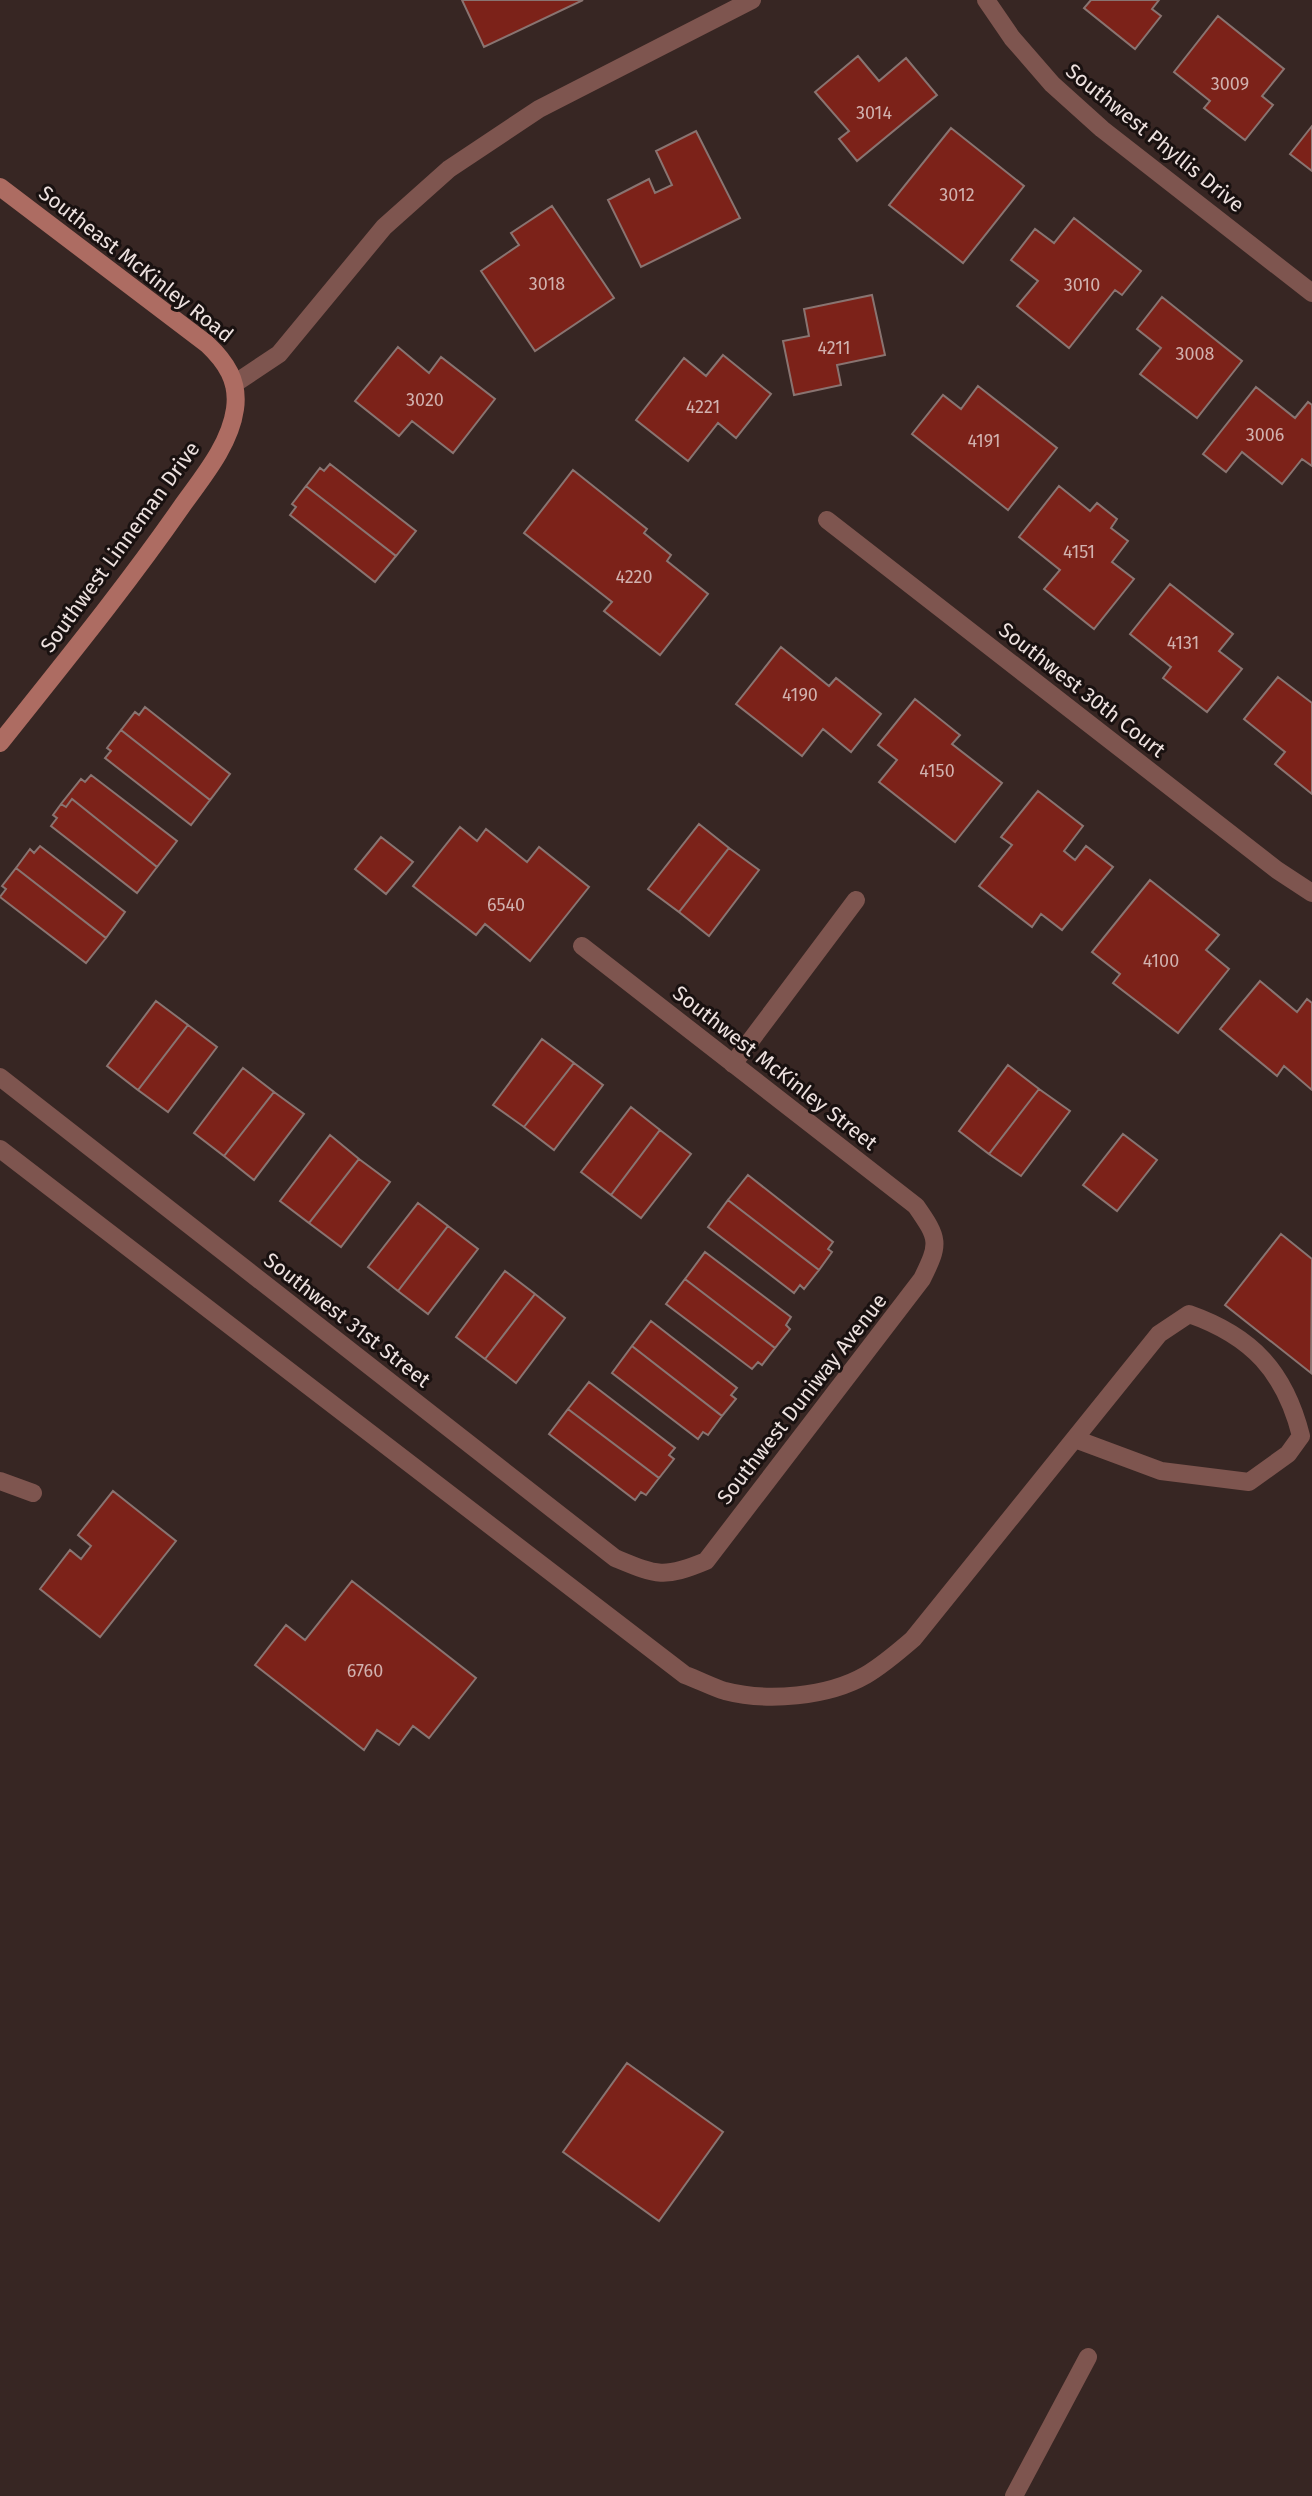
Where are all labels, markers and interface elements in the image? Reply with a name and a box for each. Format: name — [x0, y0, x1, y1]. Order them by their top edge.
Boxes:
street label: Southwest Phyllis Drive — [1060, 58, 1250, 218]
house number: 3009 — [1211, 73, 1249, 95]
house number: 3014 — [856, 102, 892, 124]
street label: Southeast McKinley Road — [33, 180, 239, 348]
house number: 3012 — [939, 184, 975, 206]
house number: 3018 — [529, 273, 565, 295]
house number: 3010 — [1064, 274, 1100, 296]
house number: 4211 — [817, 337, 851, 359]
house number: 3008 — [1176, 343, 1215, 365]
house number: 3020 — [406, 389, 444, 411]
house number: 4221 — [686, 396, 720, 418]
house number: 3006 — [1246, 424, 1284, 446]
house number: 4191 — [967, 430, 1001, 452]
street label: Southwest Linneman Drive — [35, 437, 205, 657]
house number: 4151 — [1063, 541, 1095, 563]
house number: 4220 — [615, 566, 653, 588]
street label: Southwest 30th Court — [993, 617, 1171, 763]
house number: 4131 — [1167, 632, 1199, 654]
house number: 4190 — [782, 684, 818, 706]
house number: 4150 — [919, 760, 955, 782]
house number: 6540 — [487, 894, 525, 916]
house number: 4100 — [1143, 950, 1179, 972]
street label: Southwest McKinley Street — [667, 980, 883, 1156]
street label: Southwest 31st Street — [259, 1247, 436, 1393]
street label: Southwest Duniway Avenue — [711, 1288, 893, 1510]
house number: 6760 — [347, 1660, 383, 1682]

